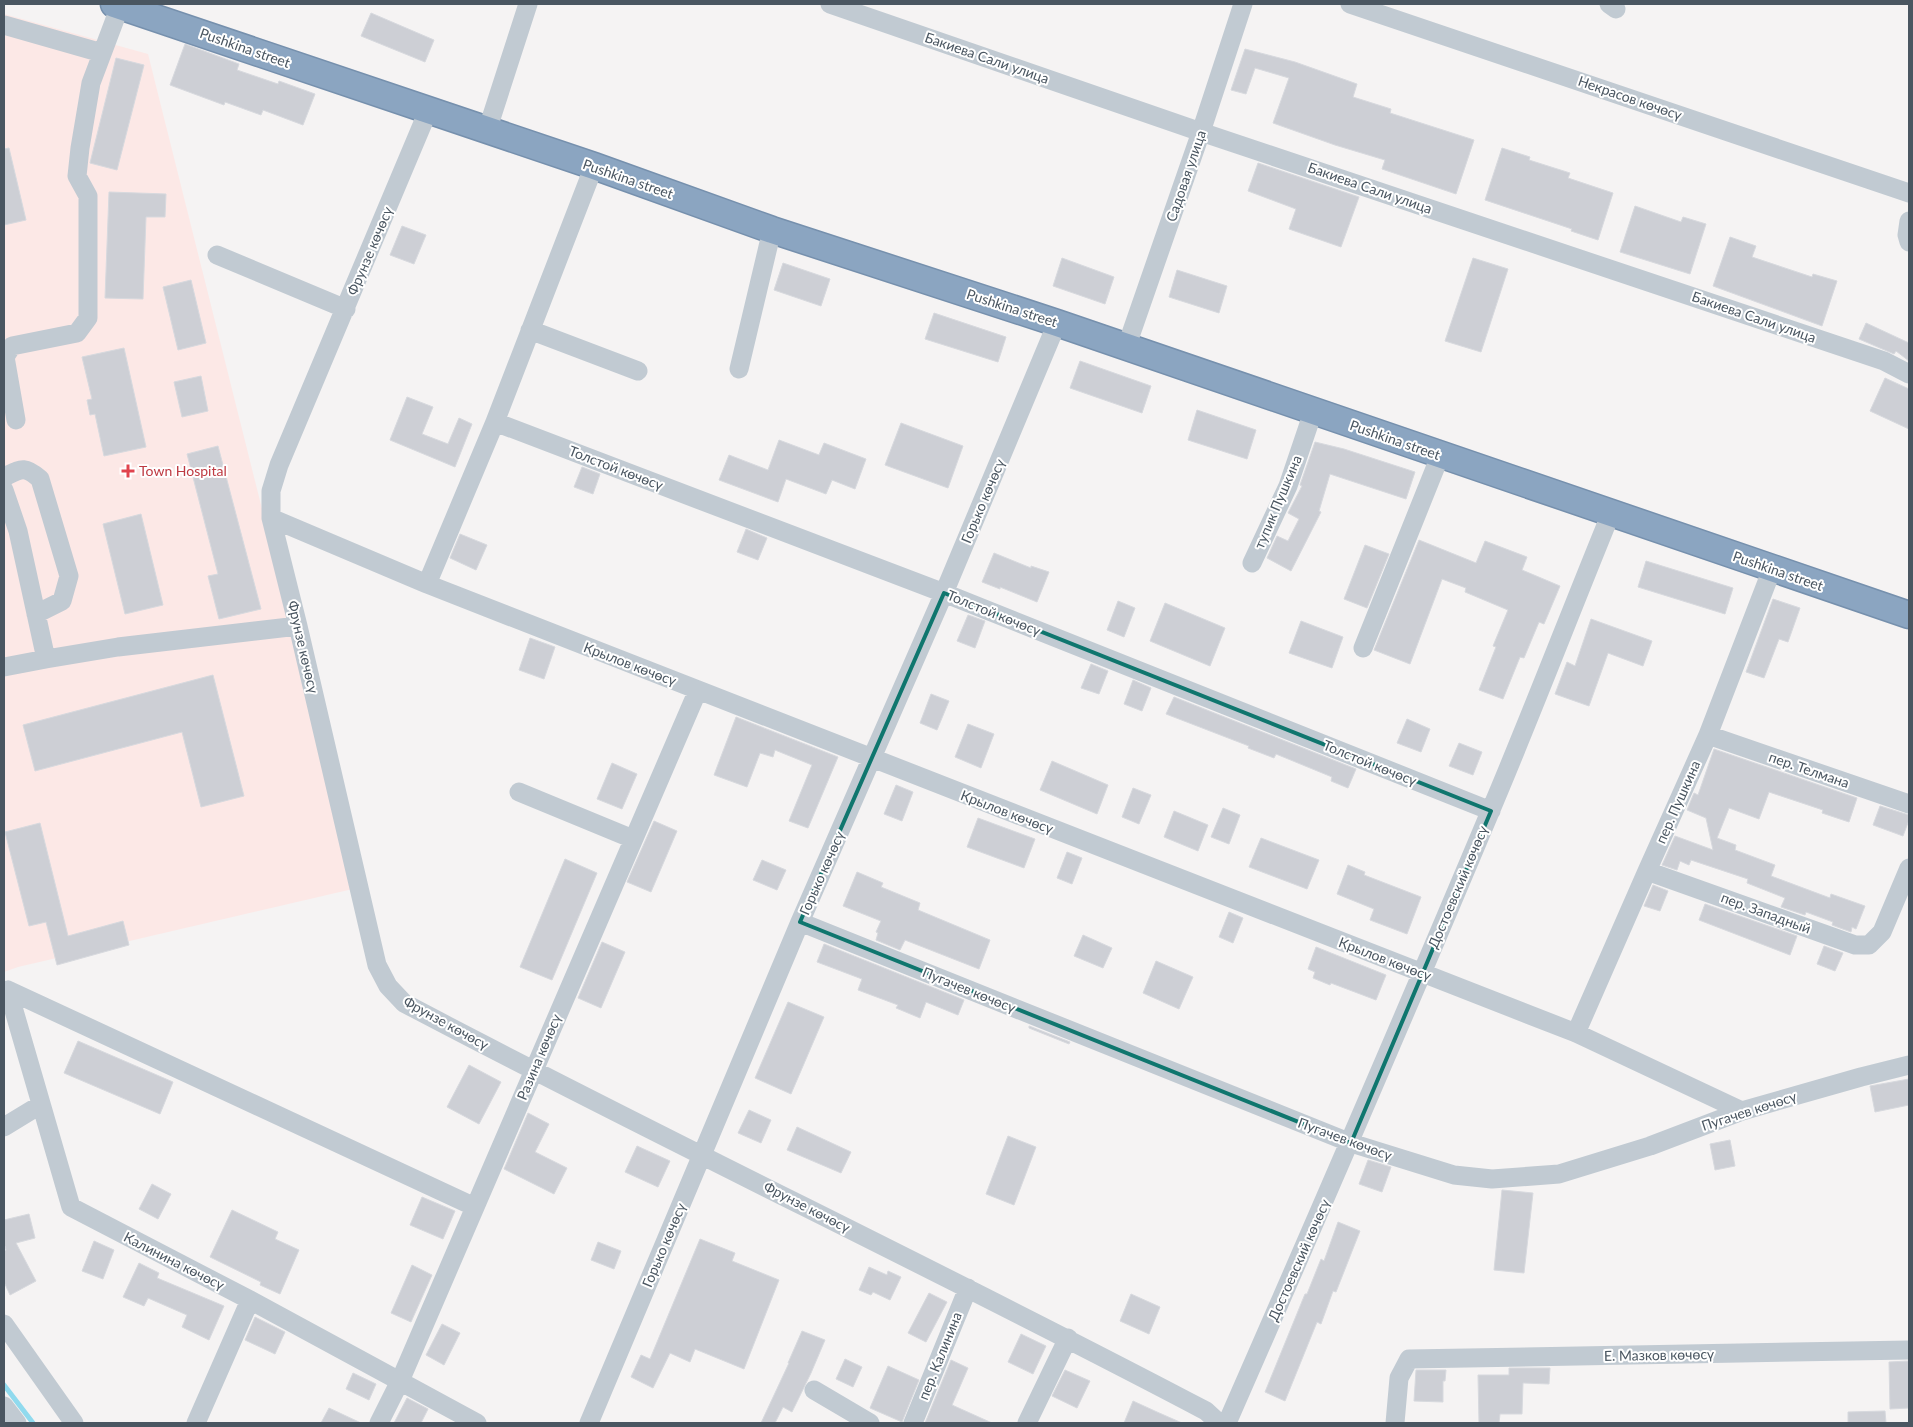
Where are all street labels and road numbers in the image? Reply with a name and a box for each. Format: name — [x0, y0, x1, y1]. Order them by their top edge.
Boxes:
street label: Pushkina street — [198, 24, 293, 71]
street label: Бакиева Сали улица — [923, 28, 1052, 87]
street label: Некрасов көчөсү — [1576, 72, 1685, 124]
street label: Садовая улица — [1162, 128, 1209, 224]
street label: Pushkina street — [581, 155, 676, 202]
street label: Бакиева Сали улица — [1306, 158, 1435, 217]
street label: Фрунзе көчөсү — [343, 203, 396, 298]
street label: Pushkina street — [965, 285, 1060, 330]
street label: Бакиева Сали улица — [1690, 287, 1819, 346]
street label: Pushkina street — [1348, 416, 1443, 463]
street label: Толстой көчөсү — [567, 442, 666, 494]
street label: тупик Пушкина — [1250, 452, 1305, 551]
street label: Горько көчөсү — [957, 455, 1008, 546]
street label: Pushkina street — [1731, 547, 1826, 594]
street label: Толстой көчөсү — [945, 586, 1044, 639]
street label: Фрунзе көчөсү — [285, 599, 323, 696]
street label: Крылов көчөсү — [581, 638, 680, 689]
street label: Толстой көчөсү — [1321, 736, 1420, 789]
street label: пер. Телмана — [1767, 748, 1852, 791]
street label: пер. Пушкина — [1652, 758, 1703, 846]
street label: Крылов көчөсү — [958, 786, 1057, 837]
street label: Достоевский көчөсү — [1424, 822, 1491, 951]
street label: Горько көчөсү — [795, 827, 848, 917]
street label: пер. Западный — [1719, 888, 1813, 937]
street label: Крылов көчөсү — [1336, 933, 1435, 984]
street label: Пугачев көчөсү — [920, 963, 1019, 1016]
street label: Фрунзе көчөсү — [401, 992, 493, 1053]
street label: Разина көчөсү — [513, 1010, 565, 1102]
street label: Пугачев көчөсү — [1699, 1087, 1799, 1134]
street label: Пугачев көчөсү — [1296, 1114, 1395, 1164]
street label: Фрунзе көчөсү — [761, 1177, 854, 1236]
street label: Достоевский көчөсү — [1264, 1195, 1333, 1323]
street label: Горько көчөсү — [638, 1199, 689, 1290]
street label: Калинина көчөсү — [121, 1228, 228, 1294]
street label: пер. Калинина — [914, 1309, 965, 1402]
street label: Е. Мазков көчөсү — [1604, 1345, 1715, 1364]

